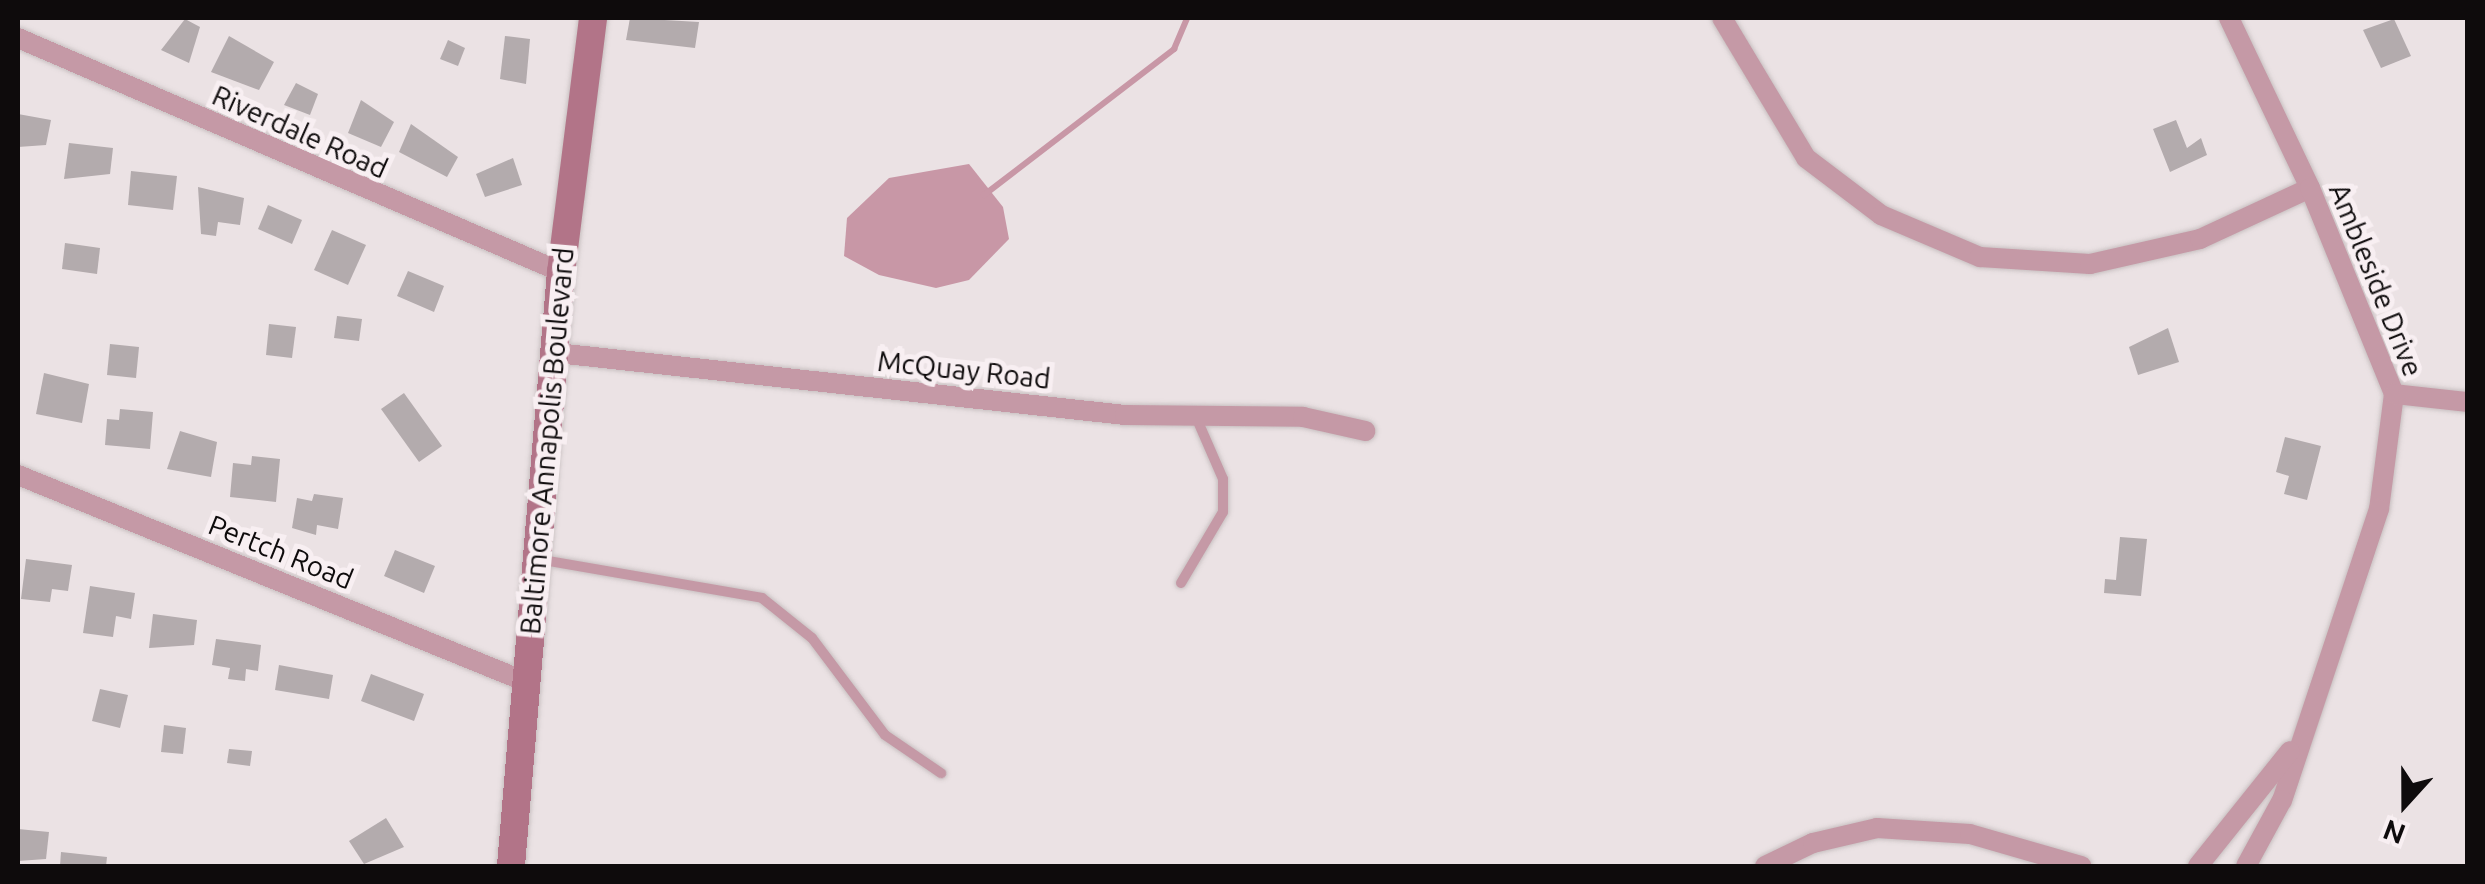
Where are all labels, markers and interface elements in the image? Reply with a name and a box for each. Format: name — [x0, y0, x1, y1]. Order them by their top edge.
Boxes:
street label: Riverdale Road — [207, 78, 393, 186]
street label: Ambleside Drive — [2322, 179, 2430, 381]
street label: Baltimore Annapolis Boulevard — [513, 246, 581, 636]
street label: McQuay Road — [876, 344, 1052, 396]
street label: Pertch Road — [204, 508, 358, 596]
north arrow — [2355, 754, 2455, 854]
text: N — [2379, 814, 2409, 851]

